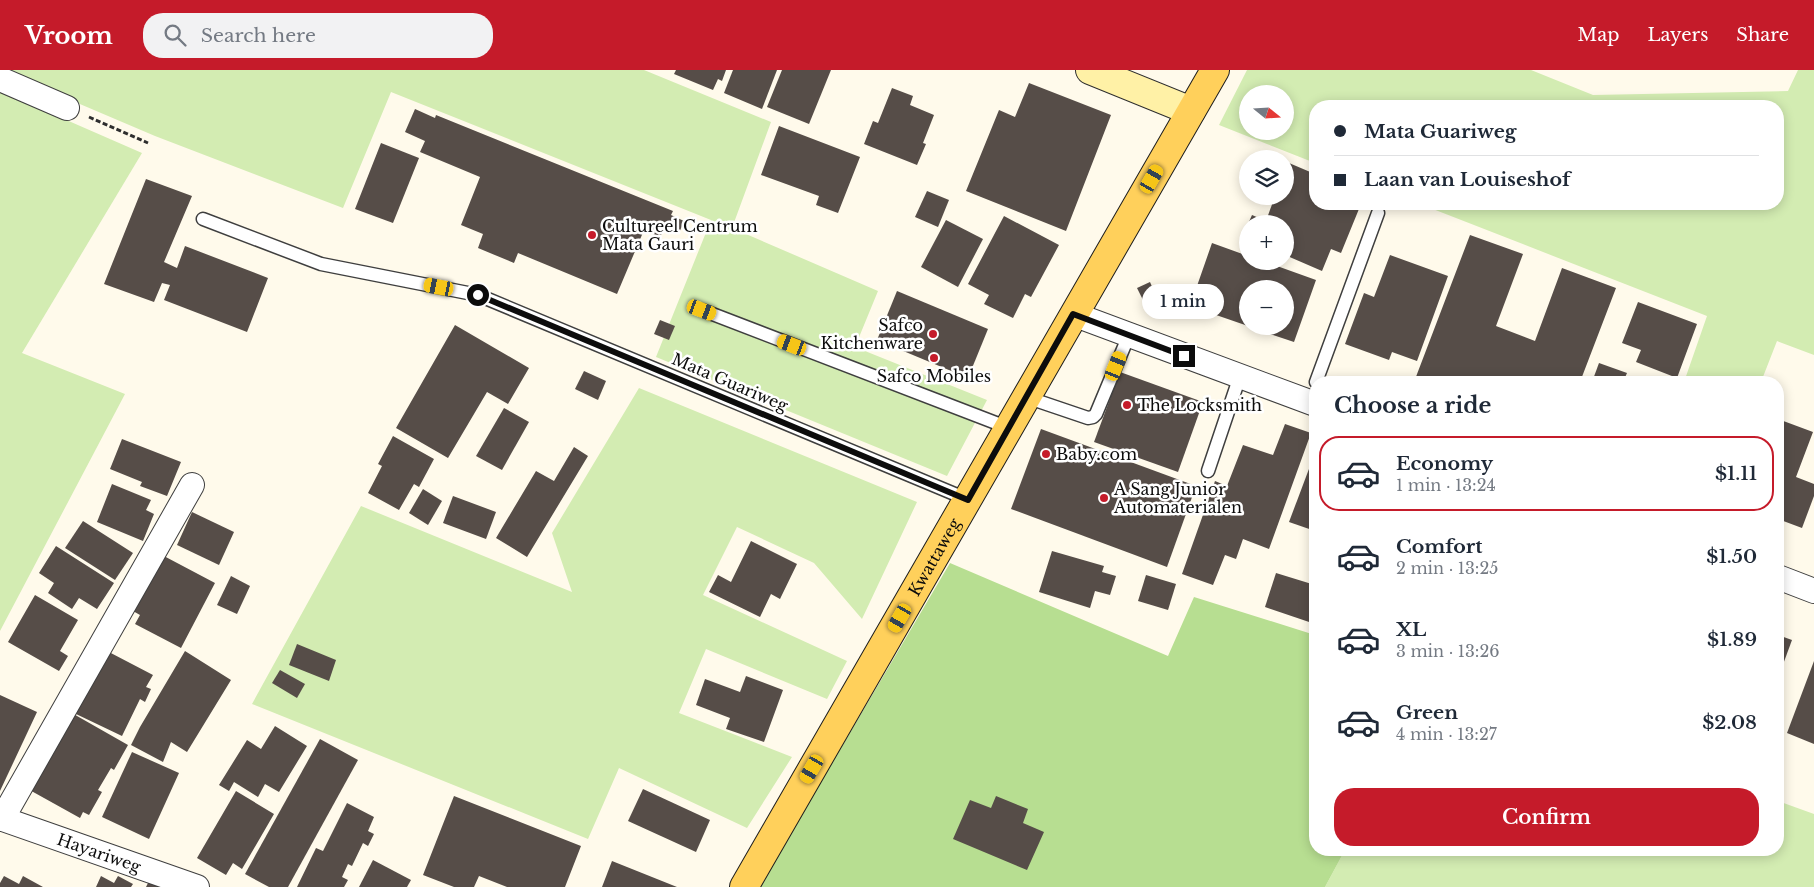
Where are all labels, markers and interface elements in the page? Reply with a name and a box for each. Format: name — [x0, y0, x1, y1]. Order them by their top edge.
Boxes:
search box — [143, 13, 493, 58]
text: Vroom — [25, 21, 113, 50]
icon: search — [161, 21, 189, 49]
text: Search here — [201, 24, 316, 47]
text: Map — [1578, 24, 1619, 46]
text: Layers — [1647, 24, 1708, 46]
text: Share — [1736, 24, 1789, 46]
north arrow — [1239, 85, 1294, 140]
map controls — [1239, 85, 1294, 335]
text: Mata Guariweg — [1364, 120, 1516, 143]
button: layers — [1239, 150, 1294, 205]
car — [1138, 162, 1165, 196]
text: Laan van Louiseshof — [1364, 168, 1570, 191]
button: + — [1239, 215, 1294, 270]
place label: Cultureel Centrum Mata Gauri — [602, 216, 758, 254]
marker: Cultureel Centrum Mata Gauri — [586, 229, 598, 241]
car — [422, 277, 455, 297]
button: − — [1239, 280, 1294, 335]
route start — [467, 284, 489, 306]
callout: 1 min — [1143, 284, 1225, 318]
text: 1 min — [1160, 291, 1206, 311]
car — [685, 298, 718, 322]
place label: Safco Kitchenware — [821, 315, 923, 353]
marker: Safco Kitchenware — [927, 328, 939, 340]
car — [775, 333, 808, 357]
route end — [1173, 345, 1195, 367]
street label: Mata Guariweg — [669, 349, 791, 416]
car — [1103, 349, 1128, 383]
marker: Safco Mobiles — [928, 352, 940, 364]
place label: Safco Mobiles — [877, 366, 991, 386]
text: Choose a ride — [1334, 392, 1491, 419]
place label: The Locksmith — [1137, 395, 1262, 415]
marker: The Locksmith — [1121, 399, 1133, 411]
place label: Baby.com — [1056, 444, 1137, 464]
marker: Baby.com — [1040, 448, 1052, 460]
icon: car — [1336, 451, 1381, 496]
text: Economy — [1396, 452, 1493, 475]
text: $1.11 — [1715, 462, 1757, 485]
text: 1 min · 13:24 — [1396, 475, 1496, 495]
place label: A Sang Junior Automaterialen — [1113, 479, 1242, 517]
marker: A Sang Junior Automaterialen — [1098, 492, 1110, 504]
street label: Kwattaweg — [904, 514, 965, 599]
icon: car — [1336, 534, 1381, 579]
text: Comfort — [1396, 535, 1483, 558]
text: $1.50 — [1706, 545, 1757, 568]
text: 2 min · 13:25 — [1396, 558, 1498, 578]
car — [886, 601, 913, 635]
icon: car — [1336, 617, 1381, 662]
text: XL — [1396, 618, 1426, 641]
text: $1.89 — [1707, 628, 1757, 651]
text: 3 min · 13:26 — [1396, 641, 1500, 661]
icon: car — [1336, 700, 1381, 745]
text: Green — [1396, 701, 1458, 724]
text: $2.08 — [1702, 711, 1757, 734]
text: 4 min · 13:27 — [1396, 724, 1497, 744]
car — [798, 752, 825, 786]
button: Confirm — [1334, 788, 1759, 846]
street label: Hayariweg — [55, 829, 144, 877]

